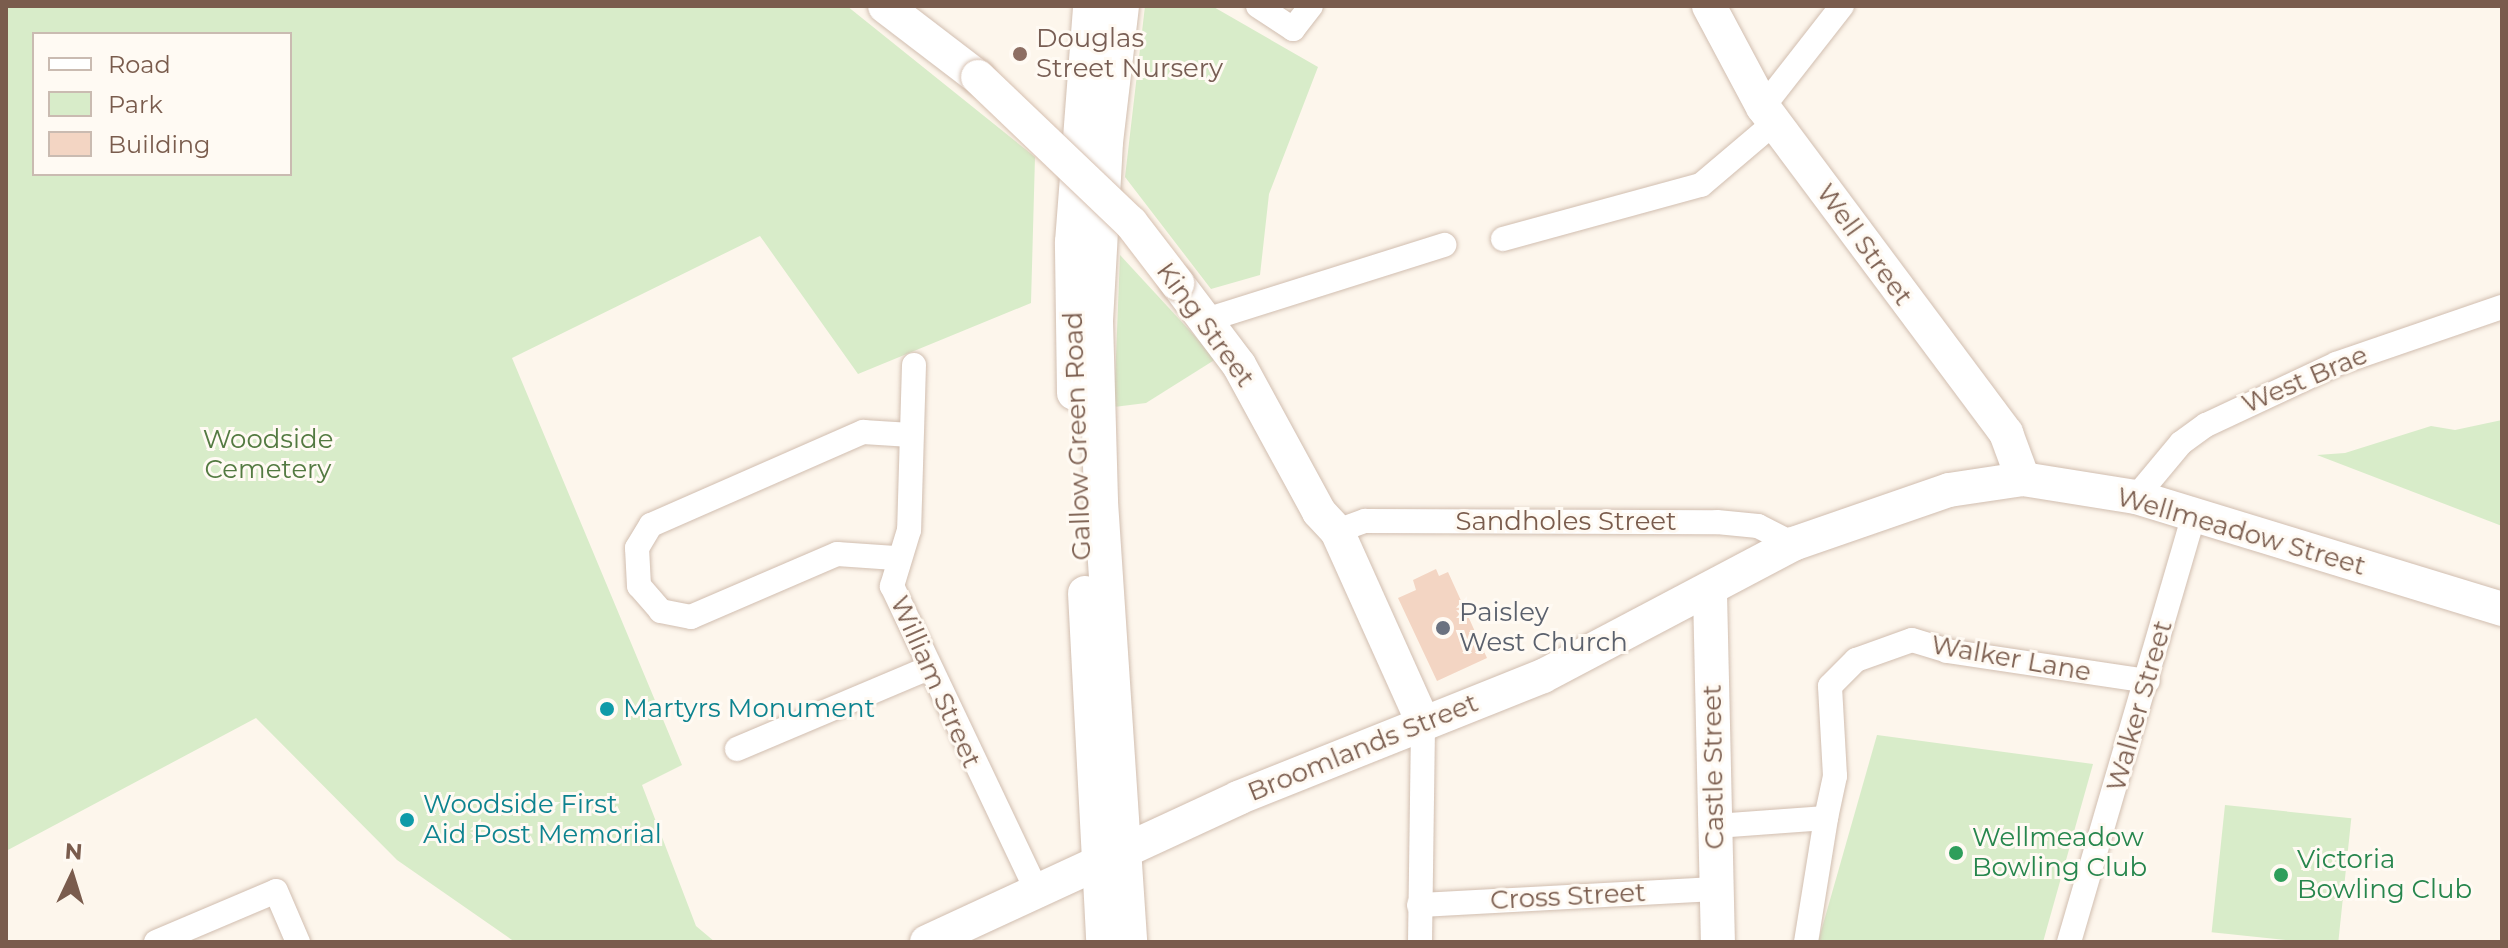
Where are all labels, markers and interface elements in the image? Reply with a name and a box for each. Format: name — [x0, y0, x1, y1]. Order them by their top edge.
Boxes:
place label: Douglas Street Nursery — [1036, 23, 1223, 84]
legend — [32, 32, 292, 176]
marker: Douglas Street Nursery — [1011, 45, 1029, 63]
text: Road — [108, 50, 171, 79]
text: Park — [108, 90, 163, 119]
text: Building — [108, 130, 211, 159]
street label: Well Street — [1809, 178, 1919, 312]
street label: King Street — [1149, 257, 1261, 393]
street label: Gallow Green Road — [1058, 311, 1098, 561]
street label: West Brae — [2238, 340, 2372, 420]
park label: Woodside Cemetery — [203, 424, 333, 486]
street label: Wellmeadow Street — [2113, 482, 2369, 582]
street label: Sandholes Street — [1455, 506, 1677, 538]
street label: William Street — [883, 591, 987, 773]
place label: Paisley West Church — [1459, 597, 1628, 658]
street label: Walker Street — [2101, 617, 2179, 795]
marker: Paisley West Church — [1434, 619, 1452, 637]
street label: Walker Lane — [1929, 630, 2093, 688]
street label: Castle Street — [1697, 684, 1731, 850]
street label: Broomlands Street — [1243, 688, 1483, 808]
place label: Martyrs Monument — [623, 693, 875, 725]
marker: Martyrs Monument — [598, 700, 616, 718]
place label: Woodside First Aid Post Memorial — [423, 789, 662, 850]
marker: Woodside First Aid Post Memorial — [398, 811, 416, 829]
place label: Wellmeadow Bowling Club — [1972, 822, 2147, 884]
north arrow — [32, 836, 112, 916]
text: N — [64, 837, 84, 866]
marker: Wellmeadow Bowling Club — [1947, 844, 1965, 862]
place label: Victoria Bowling Club — [2297, 844, 2472, 906]
marker: Victoria Bowling Club — [2272, 866, 2290, 884]
street label: Cross Street — [1489, 877, 1647, 917]

